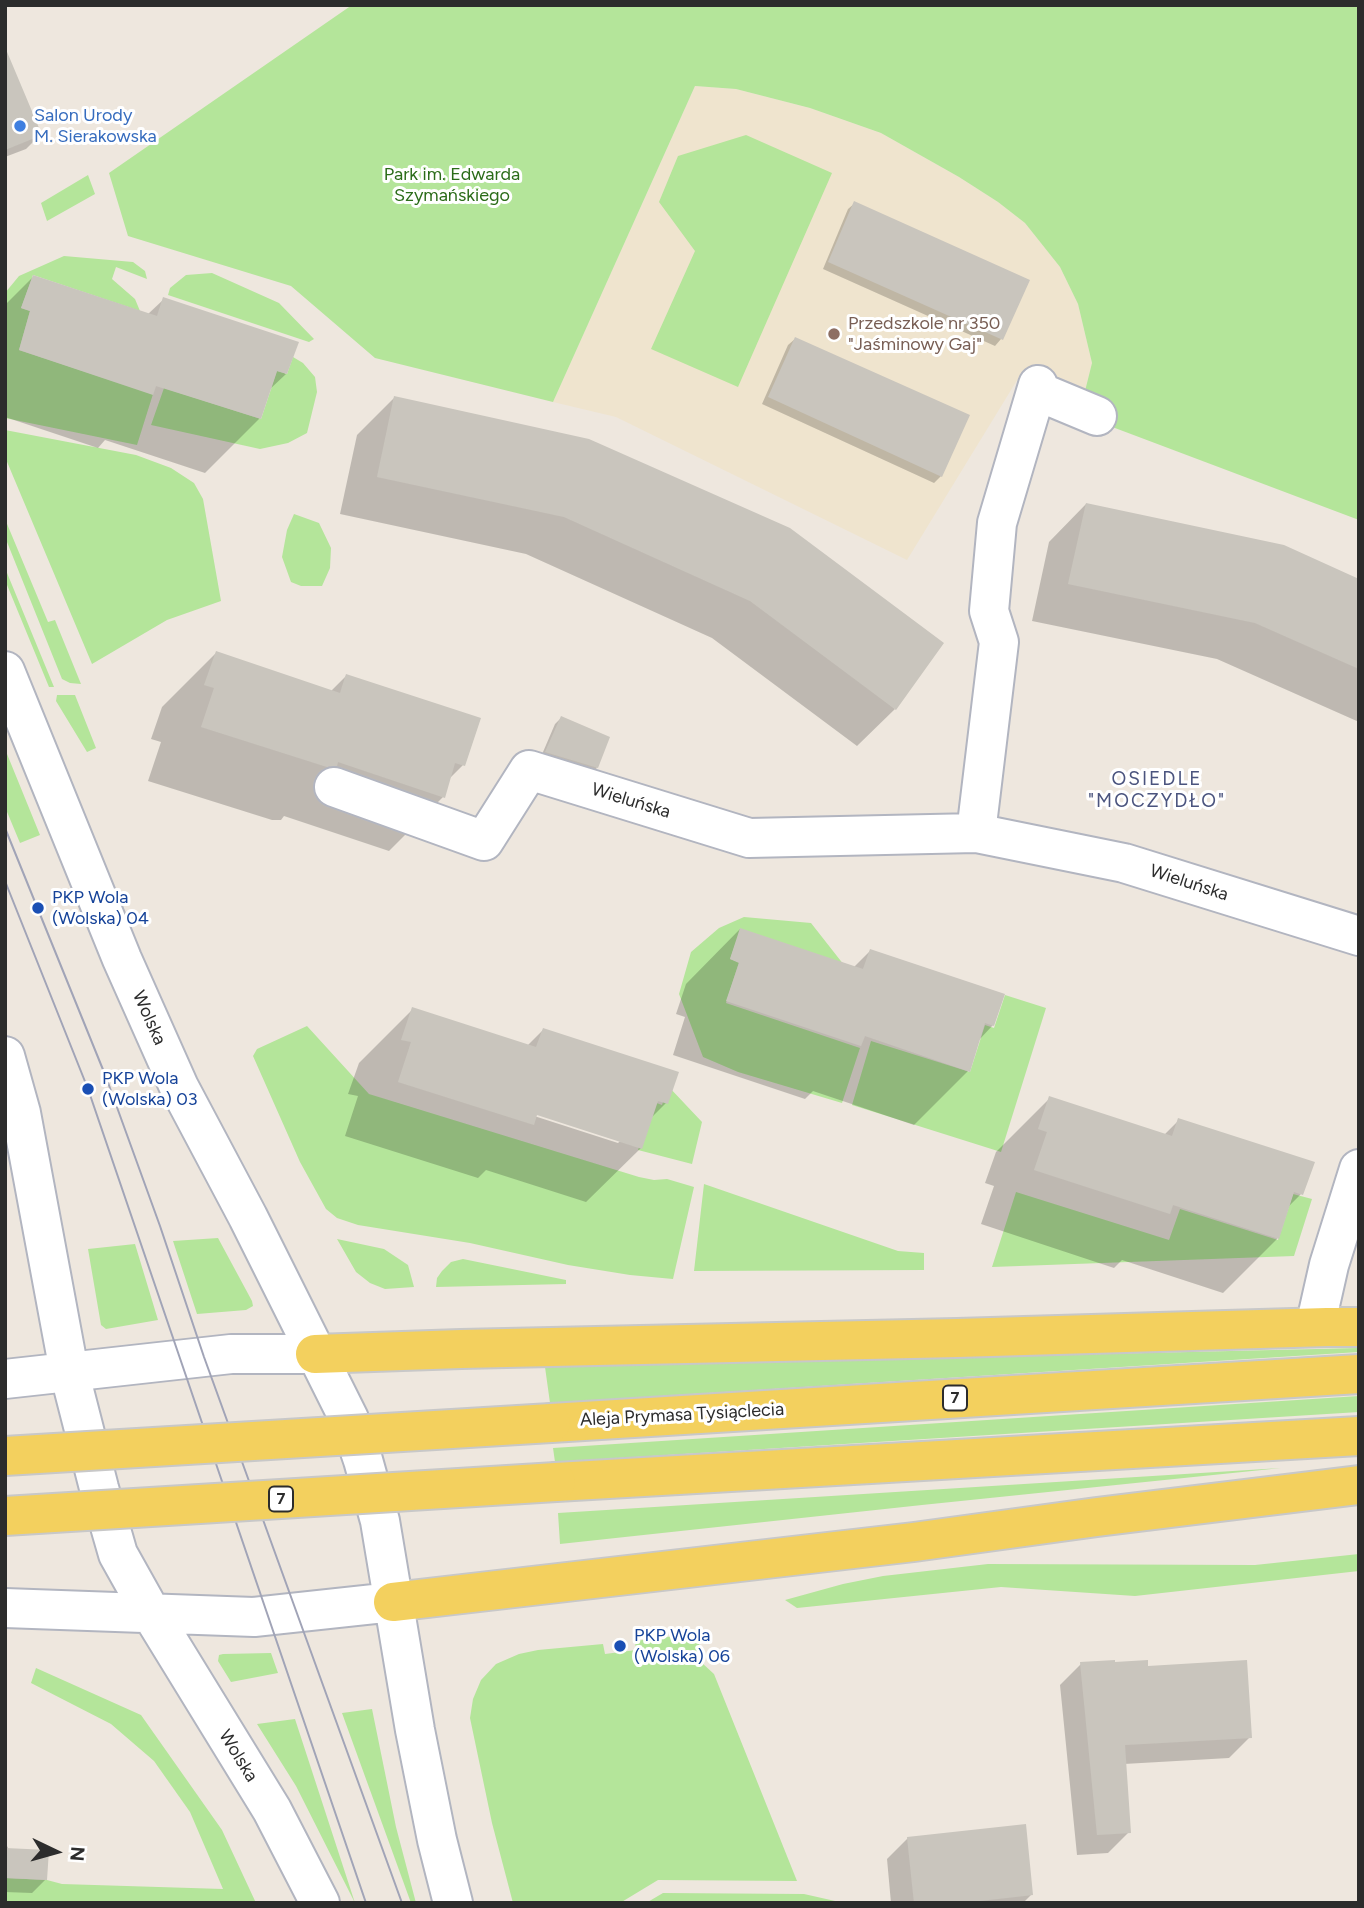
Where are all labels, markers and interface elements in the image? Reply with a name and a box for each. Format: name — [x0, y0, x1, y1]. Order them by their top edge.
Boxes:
place label: Salon Urody M. Sierakowska — [34, 105, 157, 148]
marker: Salon Urody M. Sierakowska — [12, 118, 28, 134]
park label: Park im. Edwarda Szymańskiego — [384, 164, 520, 206]
place label: Przedszkole nr 350 "Jaśminowy Gaj" — [848, 313, 1000, 356]
marker: Przedszkole nr 350 "Jaśminowy Gaj" — [826, 326, 842, 342]
district label: OSIEDLE "MOCZYDŁO" — [1089, 768, 1225, 812]
street label: Wieluńska — [589, 779, 673, 823]
street label: Wieluńska — [1147, 860, 1231, 906]
place label: PKP Wola (Wolska) 04 — [52, 887, 149, 930]
marker: PKP Wola (Wolska) 04 — [30, 900, 46, 916]
street label: Wolska — [128, 988, 170, 1048]
place label: PKP Wola (Wolska) 03 — [102, 1068, 197, 1110]
marker: PKP Wola (Wolska) 03 — [80, 1081, 96, 1097]
road number: 7 — [943, 1386, 967, 1410]
street label: Aleja Prymasa Tysiąclecia — [579, 1399, 785, 1431]
road number: 7 — [269, 1486, 293, 1512]
place label: PKP Wola (Wolska) 06 — [634, 1625, 730, 1668]
marker: PKP Wola (Wolska) 06 — [612, 1638, 628, 1654]
street label: Wolska — [214, 1726, 262, 1786]
north arrow — [21, 1817, 91, 1887]
text: N — [65, 1846, 90, 1862]

